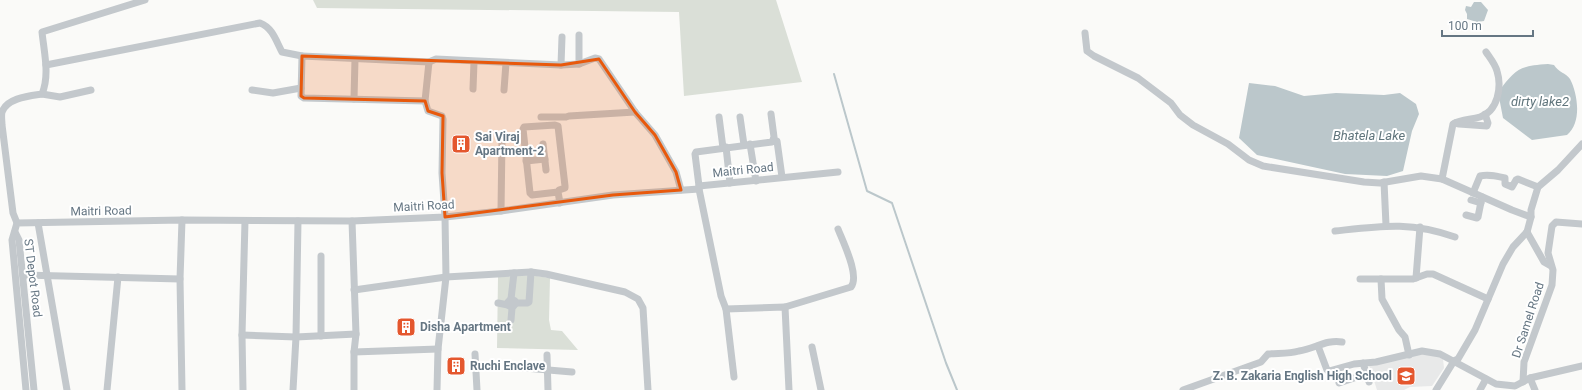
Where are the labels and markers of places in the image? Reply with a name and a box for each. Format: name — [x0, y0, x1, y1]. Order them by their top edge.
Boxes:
place label: Sai Viraj Apartment-2 — [475, 130, 544, 158]
building icon: Sai Viraj Apartment-2 — [450, 133, 472, 155]
building icon: Disha Apartment — [395, 316, 417, 338]
place label: Disha Apartment — [420, 320, 511, 334]
building icon: Ruchi Enclave — [445, 355, 467, 377]
place label: Ruchi Enclave — [470, 359, 546, 373]
school or university icon: Z. B. Zakaria English High School — [1395, 365, 1417, 387]
place label: Z. B. Zakaria English High School — [1213, 369, 1392, 383]

